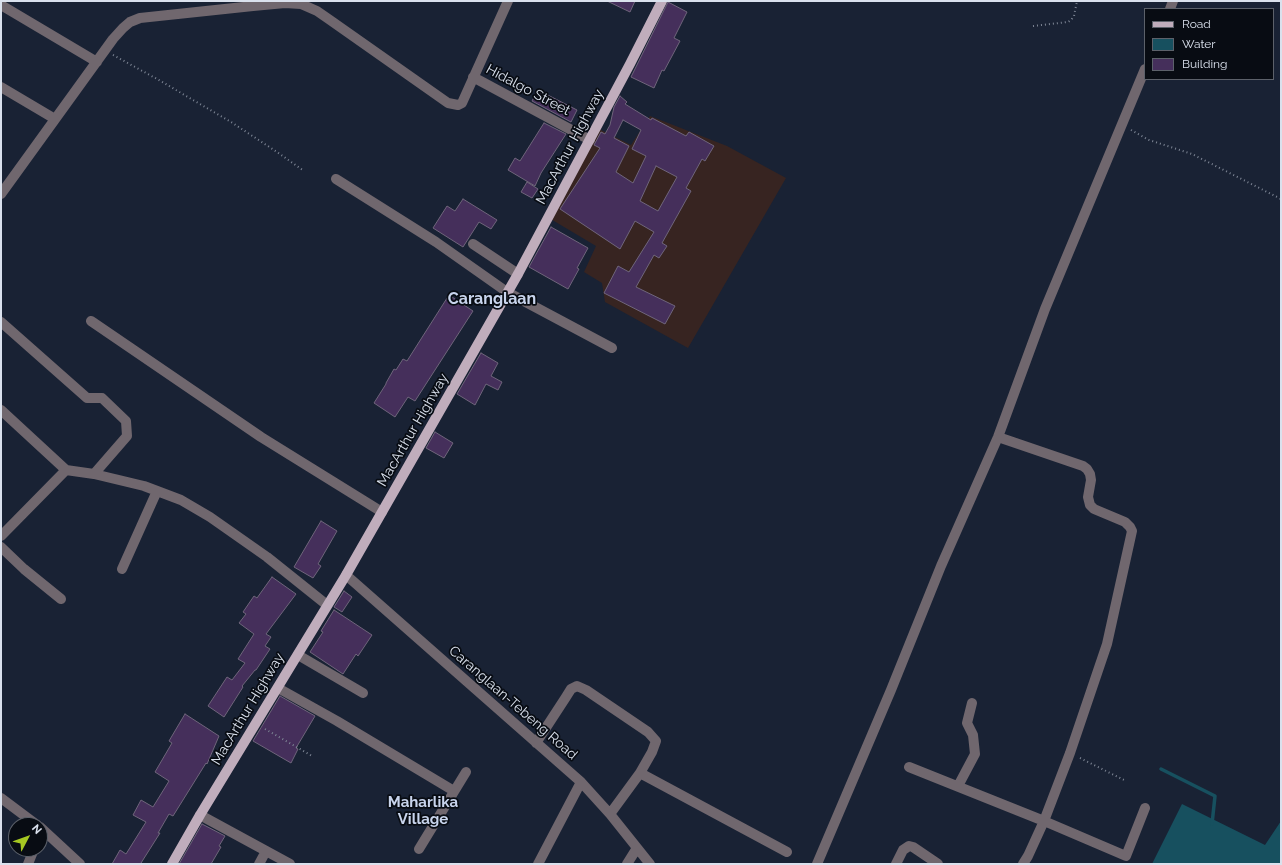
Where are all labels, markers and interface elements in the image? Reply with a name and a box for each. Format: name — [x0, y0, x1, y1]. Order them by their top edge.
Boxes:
legend — [1144, 8, 1274, 80]
text: Road — [1182, 17, 1211, 31]
text: Water — [1182, 37, 1216, 51]
text: Building — [1182, 57, 1228, 71]
street label: Hidalgo Street — [483, 61, 573, 119]
street label: MacArthur Highway — [533, 87, 607, 207]
district label: Caranglaan — [448, 289, 536, 309]
street label: MacArthur Highway — [374, 371, 452, 489]
street label: Caranglaan-Tebeng Road — [445, 643, 581, 763]
street label: MacArthur Highway — [208, 650, 288, 768]
district label: Maharlika Village — [388, 793, 458, 828]
north arrow — [8, 817, 48, 857]
text: N — [29, 822, 44, 837]

